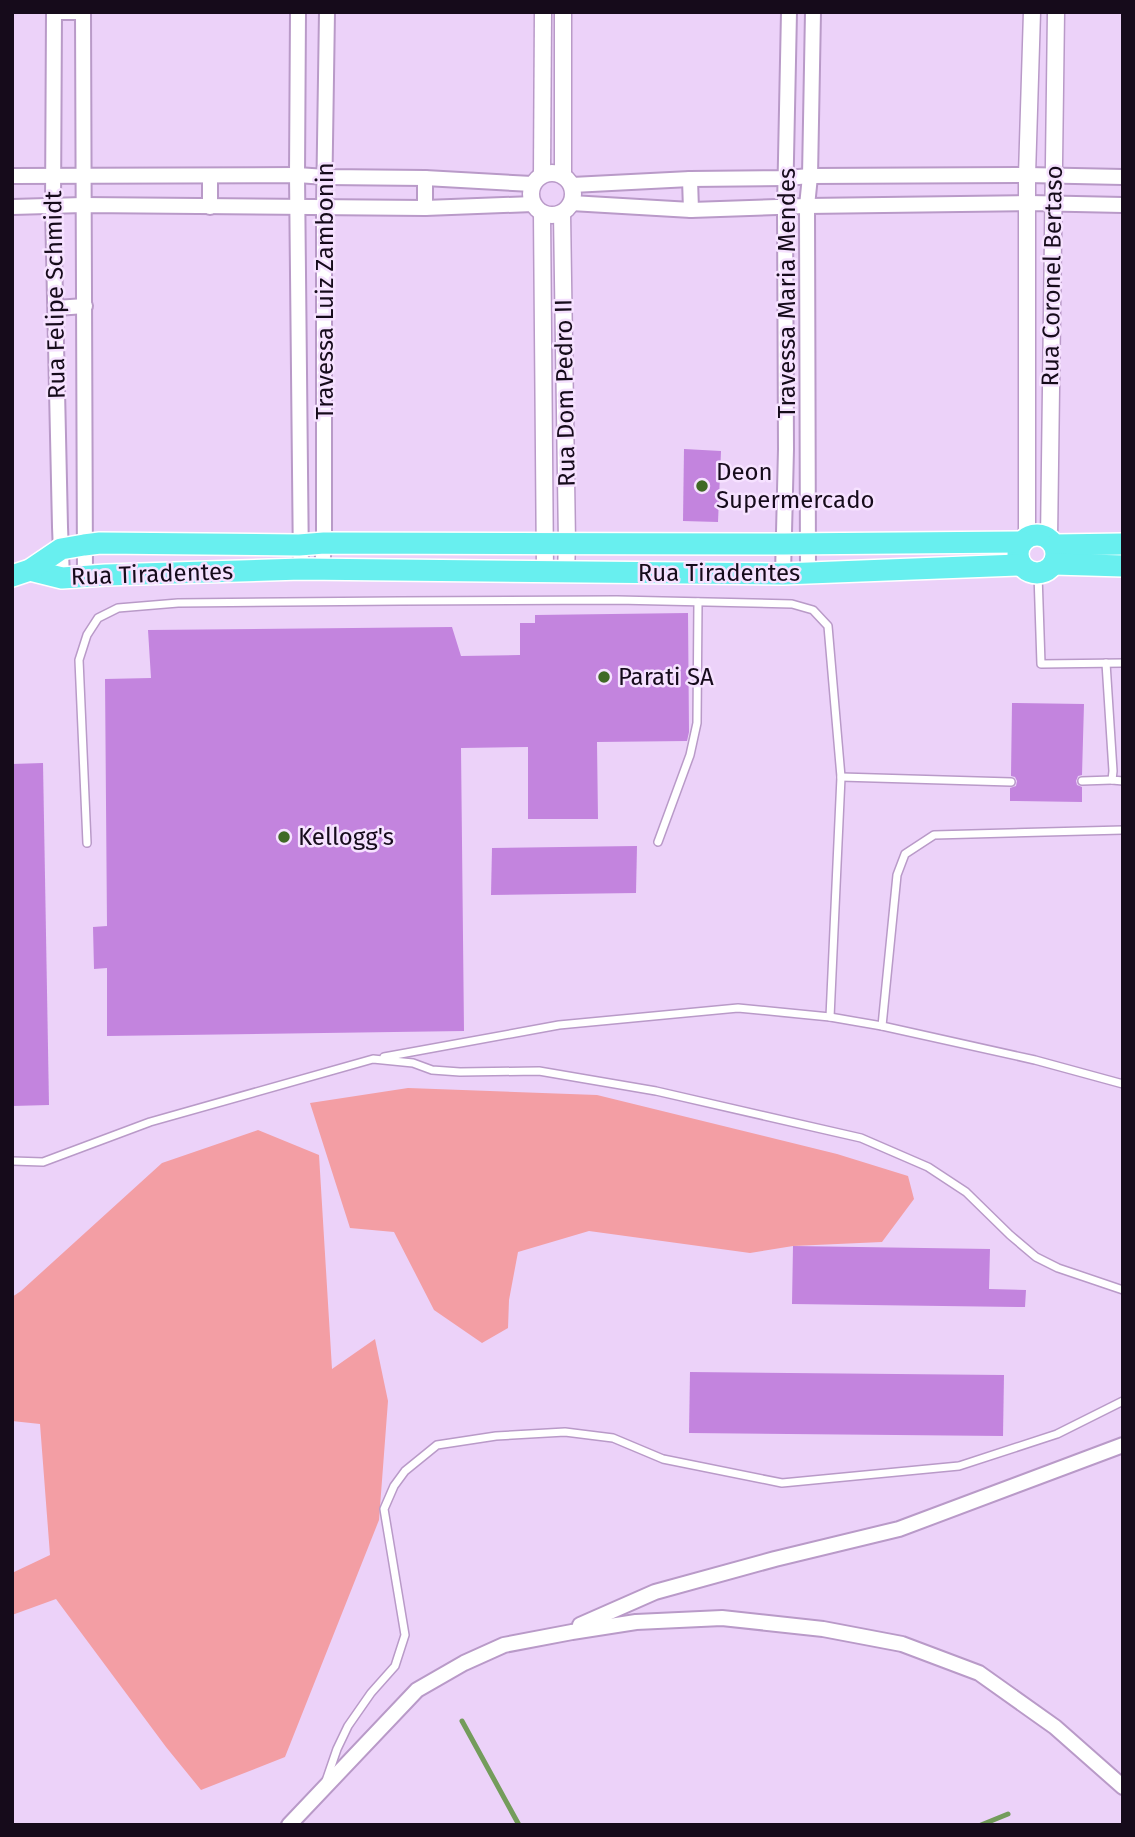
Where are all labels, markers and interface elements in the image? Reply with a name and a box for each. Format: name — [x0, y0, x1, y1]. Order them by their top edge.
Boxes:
street label: Travessa Luiz Zambonin — [311, 162, 339, 420]
street label: Rua Coronel Bertaso — [1036, 165, 1068, 387]
street label: Travessa Maria Mendes — [773, 168, 801, 418]
street label: Rua Felipe Schmidt — [39, 190, 71, 399]
street label: Rua Dom Pedro II — [549, 299, 581, 487]
place label: Deon Supermercado — [716, 458, 875, 514]
marker: Deon Supermercado — [694, 478, 710, 494]
street label: Rua Tiradentes — [70, 557, 234, 591]
street label: Rua Tiradentes — [638, 559, 800, 587]
place label: Parati SA — [618, 663, 714, 691]
marker: Parati SA — [596, 669, 612, 685]
place label: Kellogg's — [298, 823, 394, 851]
marker: Kellogg's — [276, 829, 292, 845]

